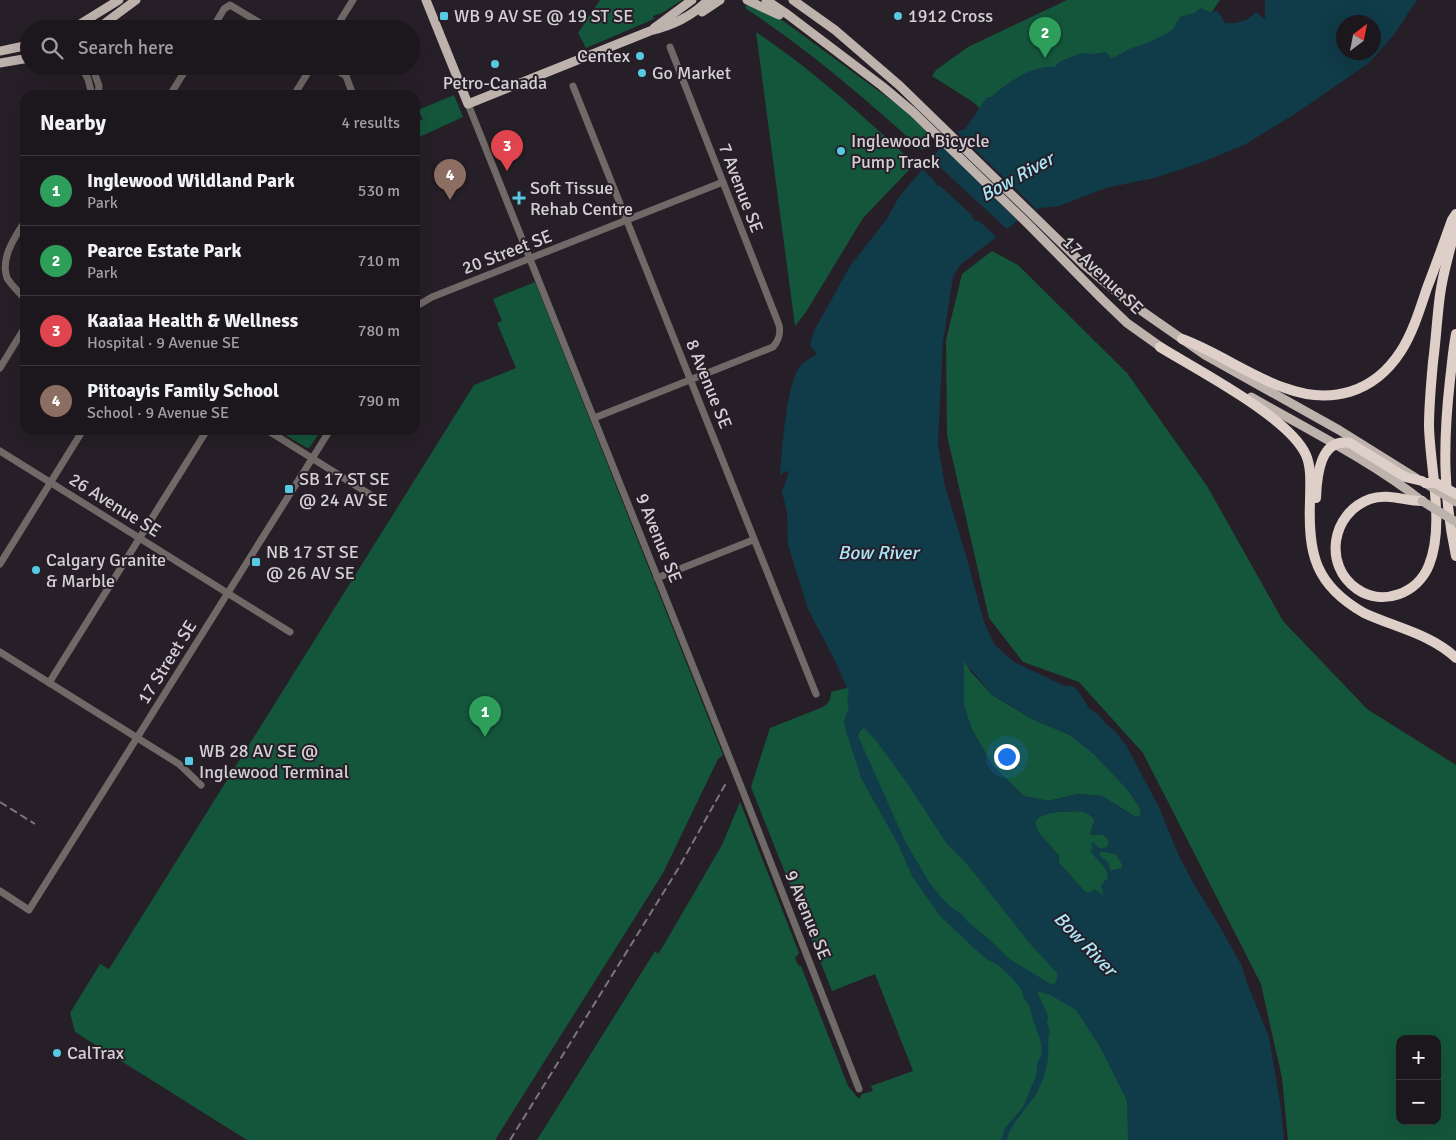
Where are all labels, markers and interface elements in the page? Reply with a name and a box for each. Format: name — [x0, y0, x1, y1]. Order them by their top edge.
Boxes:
place label: WB 9 AV SE @ 19 ST SE — [454, 5, 633, 27]
place label: 1912 Cross — [908, 5, 993, 27]
marker: WB 9 AV SE @ 19 ST SE — [438, 10, 450, 22]
marker: 1912 Cross — [892, 10, 904, 22]
north arrow — [1336, 15, 1381, 60]
pin: 2 — [1029, 17, 1061, 58]
search box — [20, 20, 420, 75]
icon: search — [38, 34, 66, 62]
text: Search here — [78, 36, 174, 60]
place label: Centex — [577, 45, 631, 67]
marker: Centex — [634, 50, 646, 62]
marker: Petro-Canada — [489, 58, 501, 70]
place label: Go Market — [652, 62, 731, 84]
marker: Go Market — [636, 67, 648, 79]
place label: Petro-Canada — [443, 72, 547, 94]
text: Nearby — [40, 110, 106, 136]
text: 4 results — [341, 113, 400, 133]
pin: 3 — [491, 130, 523, 171]
place label: Inglewood Bicycle Pump Track — [851, 130, 990, 173]
street label: 7 Avenue SE — [714, 140, 768, 236]
marker: Inglewood Bicycle Pump Track — [835, 145, 847, 157]
water label: Bow River — [976, 146, 1061, 207]
pin: 4 — [434, 159, 466, 200]
text: Inglewood Wildland Park — [87, 169, 295, 193]
place label: Soft Tissue Rehab Centre — [530, 177, 633, 220]
text: 1 — [52, 181, 60, 201]
text: 530 m — [358, 181, 400, 201]
marker: Soft Tissue Rehab Centre — [512, 191, 526, 205]
text: Park — [87, 193, 118, 213]
street label: 20 Street SE — [459, 225, 555, 279]
street label: 17 Avenue SE — [1058, 231, 1148, 319]
text: Pearce Estate Park — [87, 239, 241, 263]
text: 2 — [52, 251, 60, 271]
text: 710 m — [358, 251, 400, 271]
text: Park — [87, 263, 118, 283]
text: Kaaiaa Health & Wellness — [87, 309, 298, 333]
text: 3 — [52, 321, 60, 341]
text: 780 m — [358, 321, 400, 341]
text: Hospital · 9 Avenue SE — [87, 333, 240, 353]
street label: 8 Avenue SE — [681, 336, 737, 432]
text: Piitoayis Family School — [87, 379, 279, 403]
text: 4 — [52, 391, 60, 411]
text: 790 m — [358, 391, 400, 411]
text: School · 9 Avenue SE — [87, 403, 229, 423]
street label: 26 Avenue SE — [65, 468, 165, 542]
place label: SB 17 ST SE @ 24 AV SE — [299, 468, 390, 511]
marker: SB 17 ST SE @ 24 AV SE — [283, 483, 295, 495]
street label: 9 Avenue SE — [631, 490, 687, 586]
place label: NB 17 ST SE @ 26 AV SE — [266, 541, 359, 584]
water label: Bow River — [838, 541, 921, 565]
place label: Calgary Granite & Marble — [46, 549, 166, 592]
marker: NB 17 ST SE @ 26 AV SE — [250, 556, 262, 568]
marker: Calgary Granite & Marble — [30, 564, 42, 576]
street label: 17 Street SE — [133, 616, 201, 708]
pin: 1 — [469, 696, 501, 737]
place label: WB 28 AV SE @ Inglewood Terminal — [199, 740, 349, 783]
your location — [994, 744, 1020, 770]
marker: WB 28 AV SE @ Inglewood Terminal — [183, 755, 195, 767]
street label: 9 Avenue SE — [780, 867, 836, 963]
water label: Bow River — [1048, 907, 1124, 983]
map controls — [1396, 1035, 1441, 1125]
button: + — [1396, 1035, 1441, 1080]
place label: CalTrax — [67, 1042, 125, 1064]
marker: CalTrax — [51, 1047, 63, 1059]
button: − — [1396, 1080, 1441, 1125]

